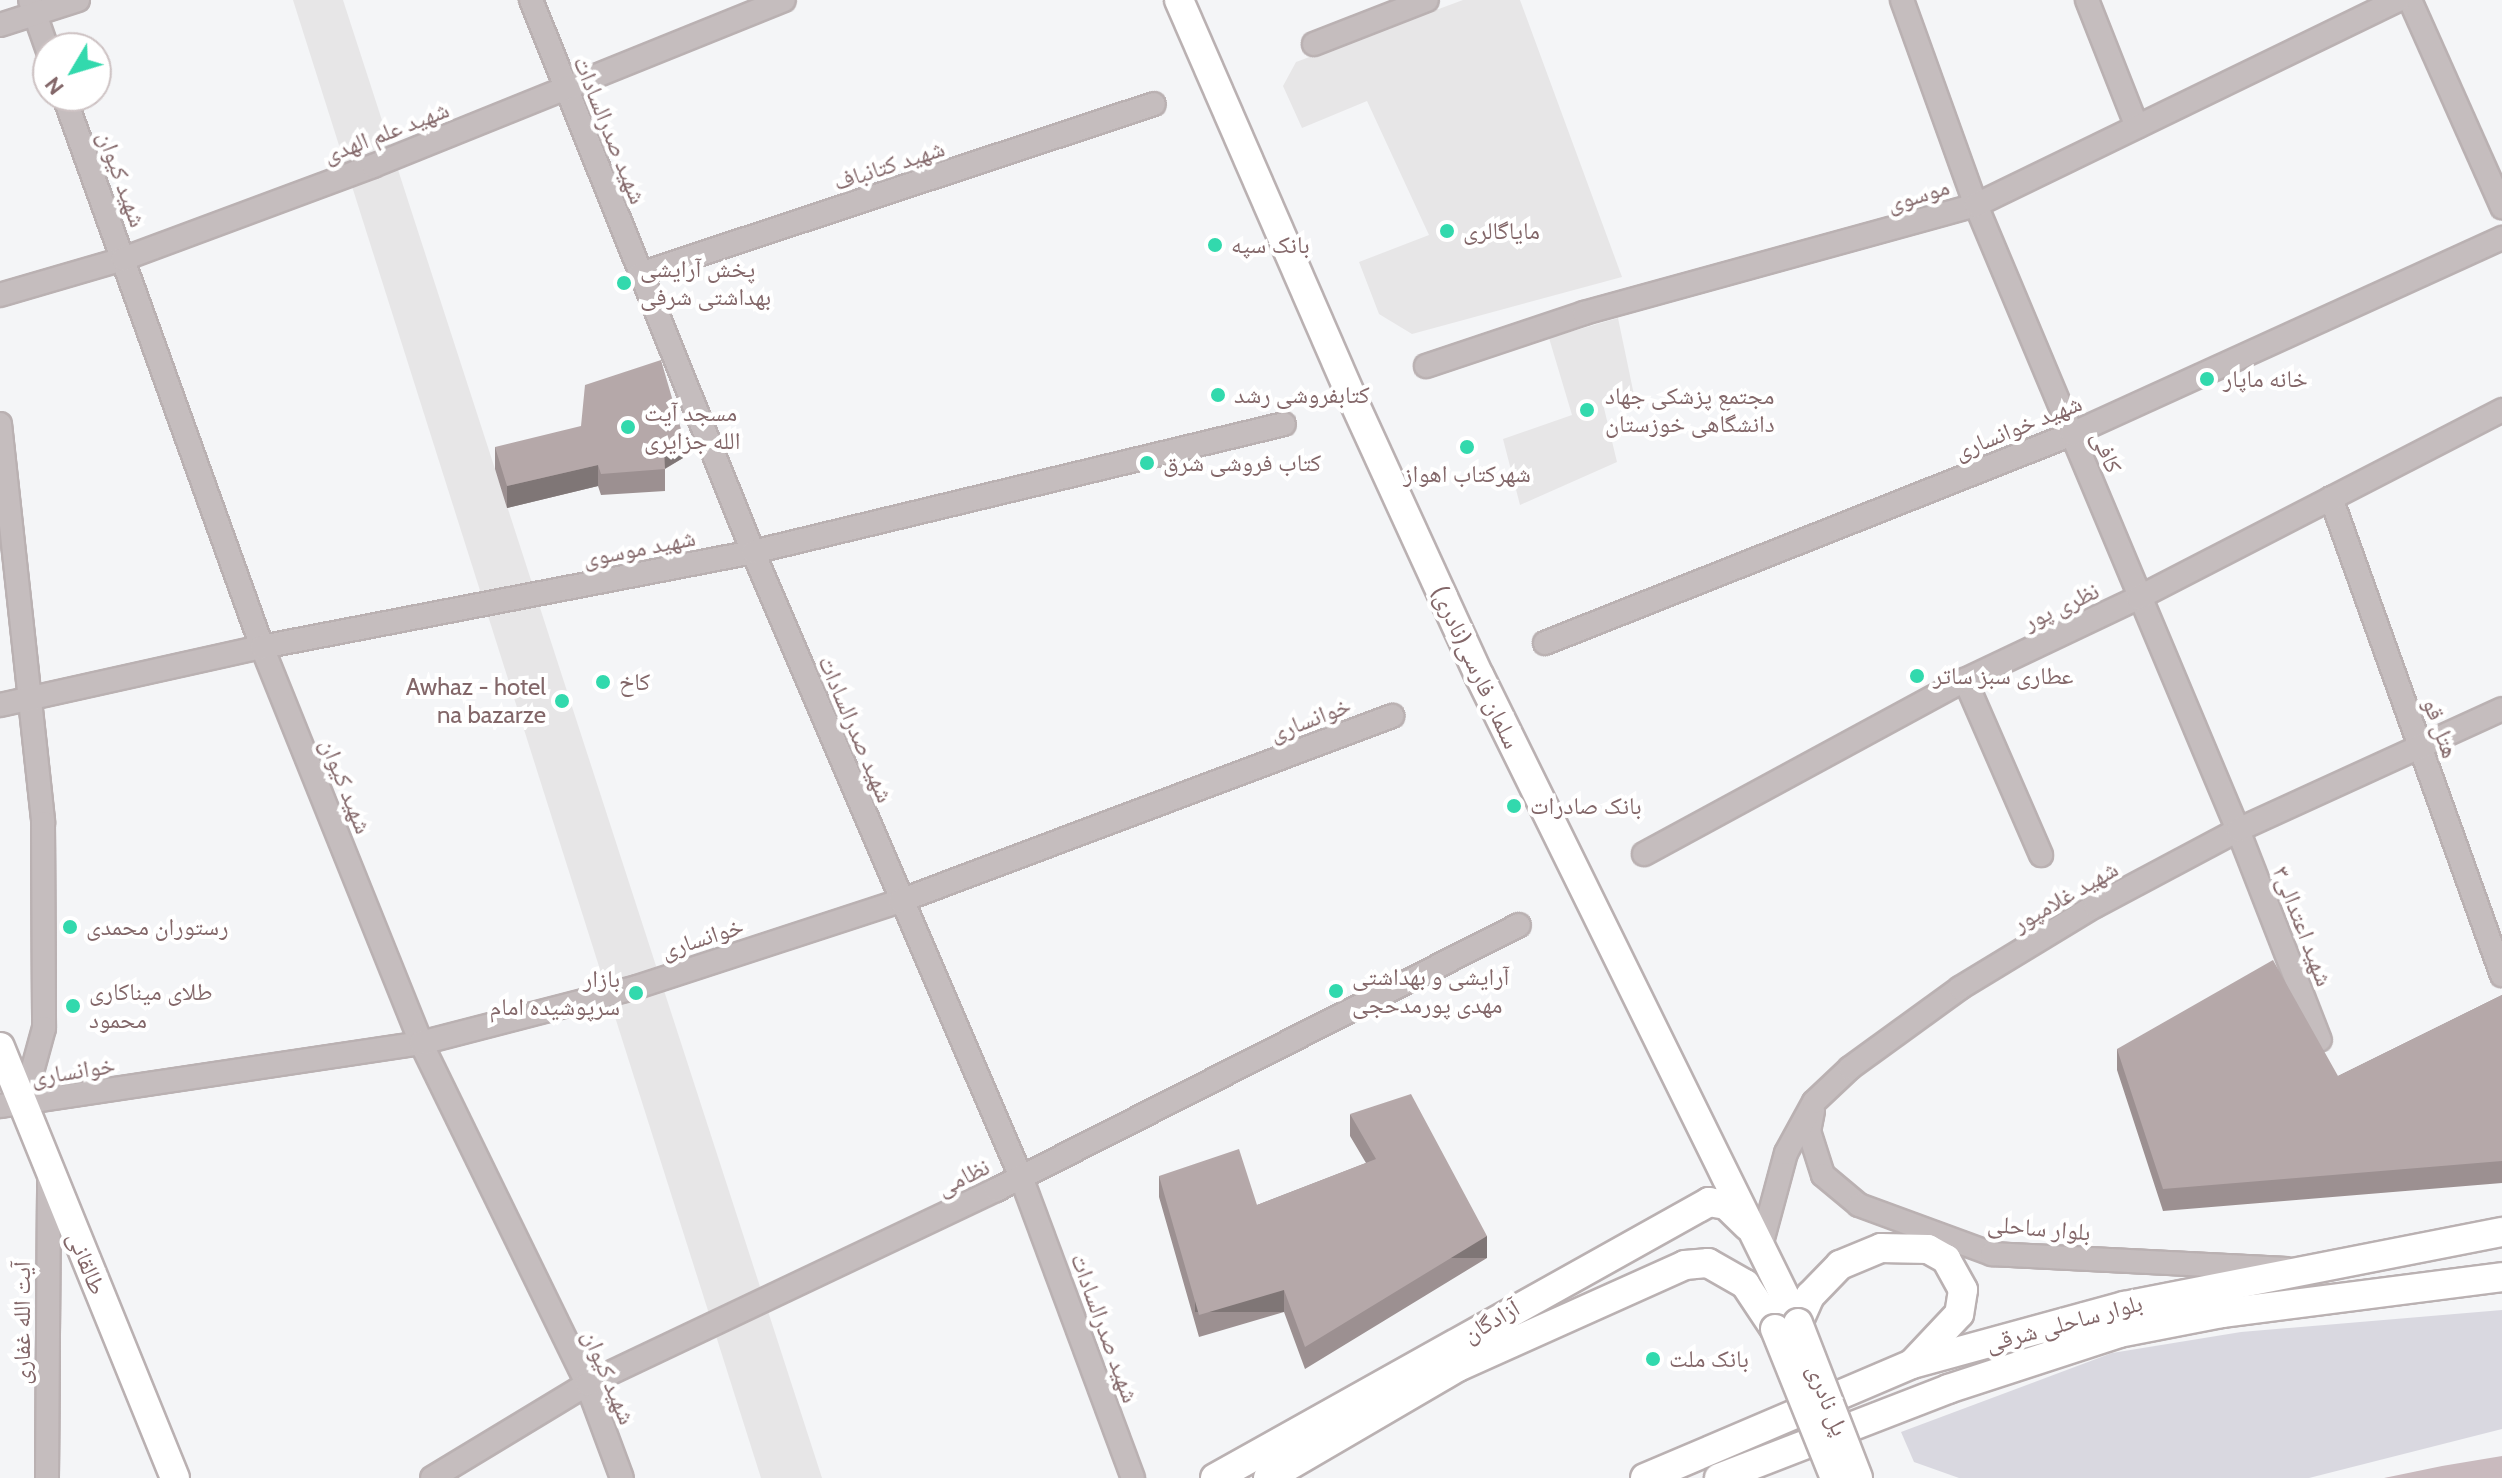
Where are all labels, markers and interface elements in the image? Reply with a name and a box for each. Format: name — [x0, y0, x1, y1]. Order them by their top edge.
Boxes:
north arrow — [32, 32, 112, 112]
street label: شهید صدرالسادات — [567, 52, 653, 208]
text: N — [39, 71, 70, 100]
street label: شهید علم الهدی — [319, 95, 453, 169]
street label: شهید کیوان — [91, 127, 153, 231]
street label: شهید کتانباف — [830, 134, 948, 196]
street label: موسوی — [1883, 172, 1953, 218]
place label: مایاگالری — [1463, 217, 1540, 245]
marker: مایاگالری — [1438, 222, 1456, 240]
place label: بانک سپه — [1231, 231, 1310, 259]
marker: بانک سپه — [1206, 236, 1224, 254]
place label: پخش آرایشی بهداشتی شرفی — [640, 255, 771, 311]
marker: پخش آرایشی بهداشتی شرفی — [615, 274, 633, 292]
place label: خانه ماپار — [2223, 365, 2308, 393]
marker: خانه ماپار — [2198, 370, 2216, 388]
place label: کتابفروشی رشد — [1234, 381, 1370, 409]
place label: مجتمع پزشکی جهاد دانشگاهی خوزستان — [1605, 382, 1775, 438]
marker: کتابفروشی رشد — [1209, 386, 1227, 404]
street label: شهید خوانساری — [1950, 388, 2086, 466]
place label: مسجد آیت الله جزایری — [644, 399, 740, 455]
marker: مجتمع پزشکی جهاد دانشگاهی خوزستان — [1576, 399, 1598, 421]
marker: مسجد آیت الله جزایری — [619, 418, 637, 436]
street label: کافی — [2086, 427, 2128, 477]
marker: شهرکتاب اهواز — [1458, 438, 1476, 456]
place label: کتاب فروشی شرق — [1163, 449, 1321, 477]
marker: کتاب فروشی شرق — [1138, 454, 1156, 472]
place label: شهرکتاب اهواز — [1403, 460, 1531, 488]
street label: شهید موسوی — [580, 523, 698, 573]
street label: نظری پور — [2019, 576, 2103, 636]
street label: سلمان فارسی(نادری) — [1426, 581, 1526, 753]
street label: شهید صدرالسادات — [812, 651, 900, 807]
place label: عطاری سبز ساتر — [1933, 662, 2073, 690]
marker: عطاری سبز ساتر — [1908, 667, 1926, 685]
place label: کاخ — [619, 668, 650, 696]
place label: Awhaz - hotel na bazarze — [406, 673, 546, 729]
marker: کاخ — [594, 673, 612, 691]
street label: خوانساری — [1265, 690, 1355, 748]
marker: Awhaz - hotel na bazarze — [553, 692, 571, 710]
street label: هتل قو — [2417, 694, 2465, 762]
street label: شهید کیوان — [314, 734, 378, 838]
place label: بانک صادرات — [1530, 792, 1642, 820]
marker: بانک صادرات — [1505, 797, 1523, 815]
street label: شهید غلامپور — [2007, 854, 2123, 938]
street label: شهید اعتدالی۳ — [2267, 862, 2339, 990]
street label: خوانساری — [657, 911, 747, 965]
place label: رستوران محمدی — [86, 913, 228, 941]
marker: رستوران محمدی — [61, 918, 79, 936]
place label: آرایشی و بهداشتی مهدی پورمدحجی — [1352, 963, 1509, 1019]
place label: بازار سرپوشیده امام — [490, 965, 620, 1021]
place label: طلای میناکاری محمود — [89, 978, 213, 1034]
marker: آرایشی و بهداشتی مهدی پورمدحجی — [1327, 982, 1345, 1000]
marker: بازار سرپوشیده امام — [627, 984, 645, 1002]
marker: طلای میناکاری محمود — [64, 997, 82, 1015]
street label: خوانساری — [29, 1050, 117, 1092]
street label: نظامی — [932, 1152, 994, 1202]
street label: بلوار ساحلی — [1986, 1209, 2092, 1247]
street label: طالقانی — [61, 1227, 113, 1299]
street label: شهید صدرالسادات — [1065, 1249, 1145, 1407]
street label: آیت الله غفاری — [8, 1261, 36, 1385]
street label: بلوار ساحلی شرقی — [1982, 1288, 2146, 1358]
street label: آزادگان — [1458, 1293, 1524, 1349]
street label: شهید کیوان — [576, 1325, 642, 1429]
place label: بانک ملت — [1669, 1345, 1749, 1373]
marker: بانک ملت — [1644, 1350, 1662, 1368]
street label: پل نادری — [1801, 1360, 1855, 1440]

